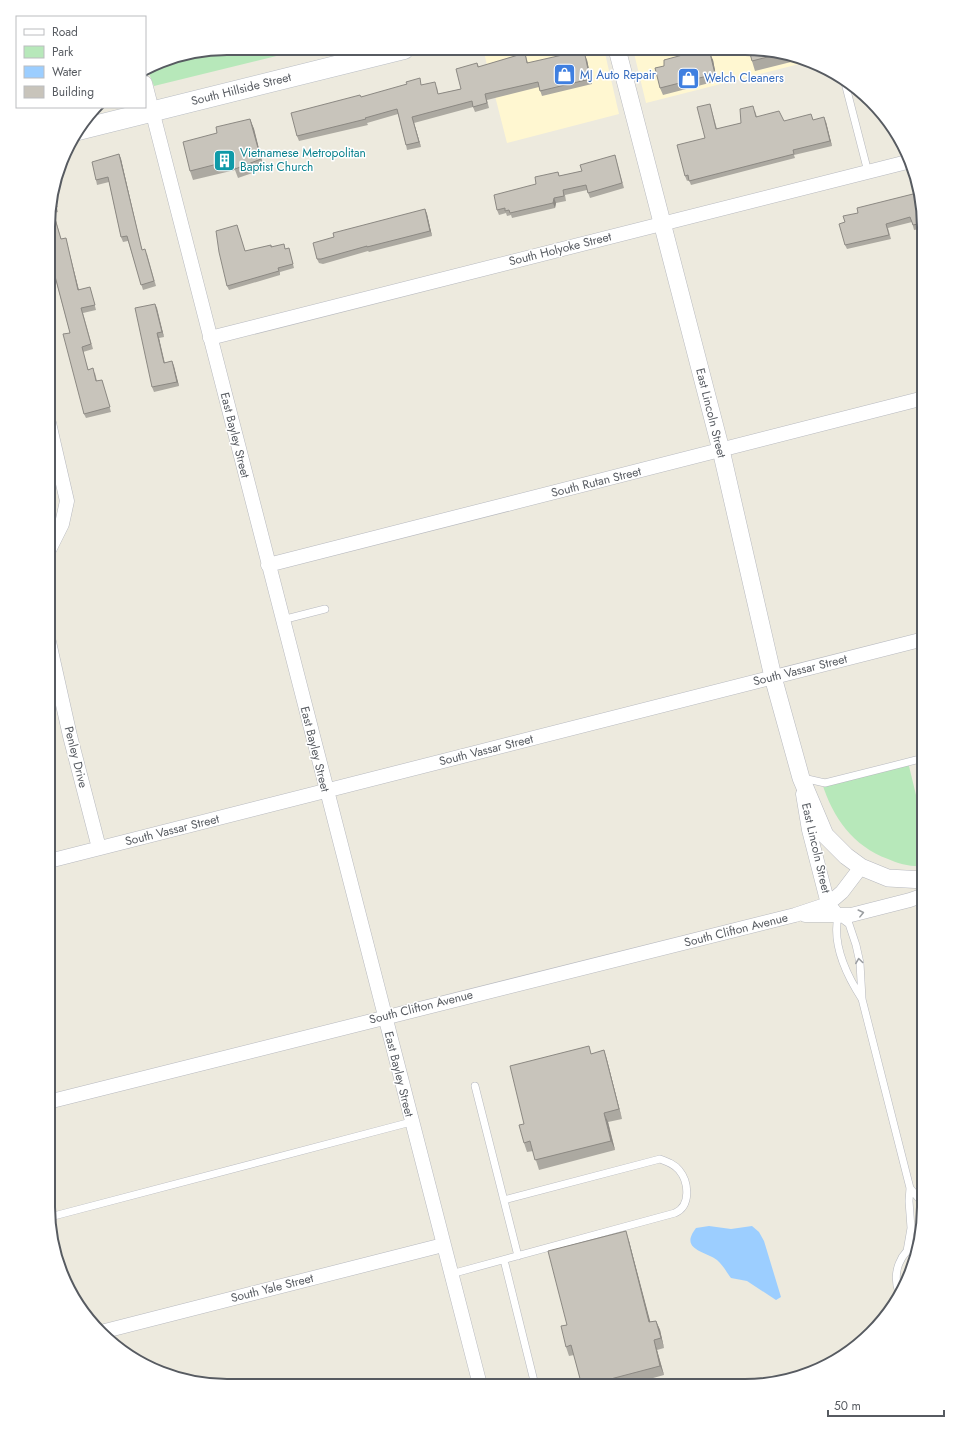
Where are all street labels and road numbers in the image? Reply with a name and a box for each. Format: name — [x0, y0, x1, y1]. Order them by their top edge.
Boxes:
street label: South Hillside Street — [189, 68, 293, 110]
street label: South Holyoke Street — [507, 228, 613, 270]
street label: East Lincoln Street — [691, 366, 731, 460]
street label: East Bayley Street — [216, 390, 254, 480]
street label: South Rutan Street — [549, 462, 643, 502]
street label: South Vassar Street — [751, 650, 849, 690]
street label: East Bayley Street — [296, 704, 334, 794]
street label: Penley Drive — [60, 724, 92, 790]
street label: South Vassar Street — [437, 730, 535, 770]
street label: East Lincoln Street — [797, 801, 835, 895]
street label: South Vassar Street — [123, 810, 221, 850]
street label: South Clifton Avenue — [682, 908, 790, 952]
street label: South Clifton Avenue — [367, 985, 475, 1029]
street label: East Bayley Street — [380, 1029, 418, 1119]
street label: South Yale Street — [229, 1269, 315, 1307]

